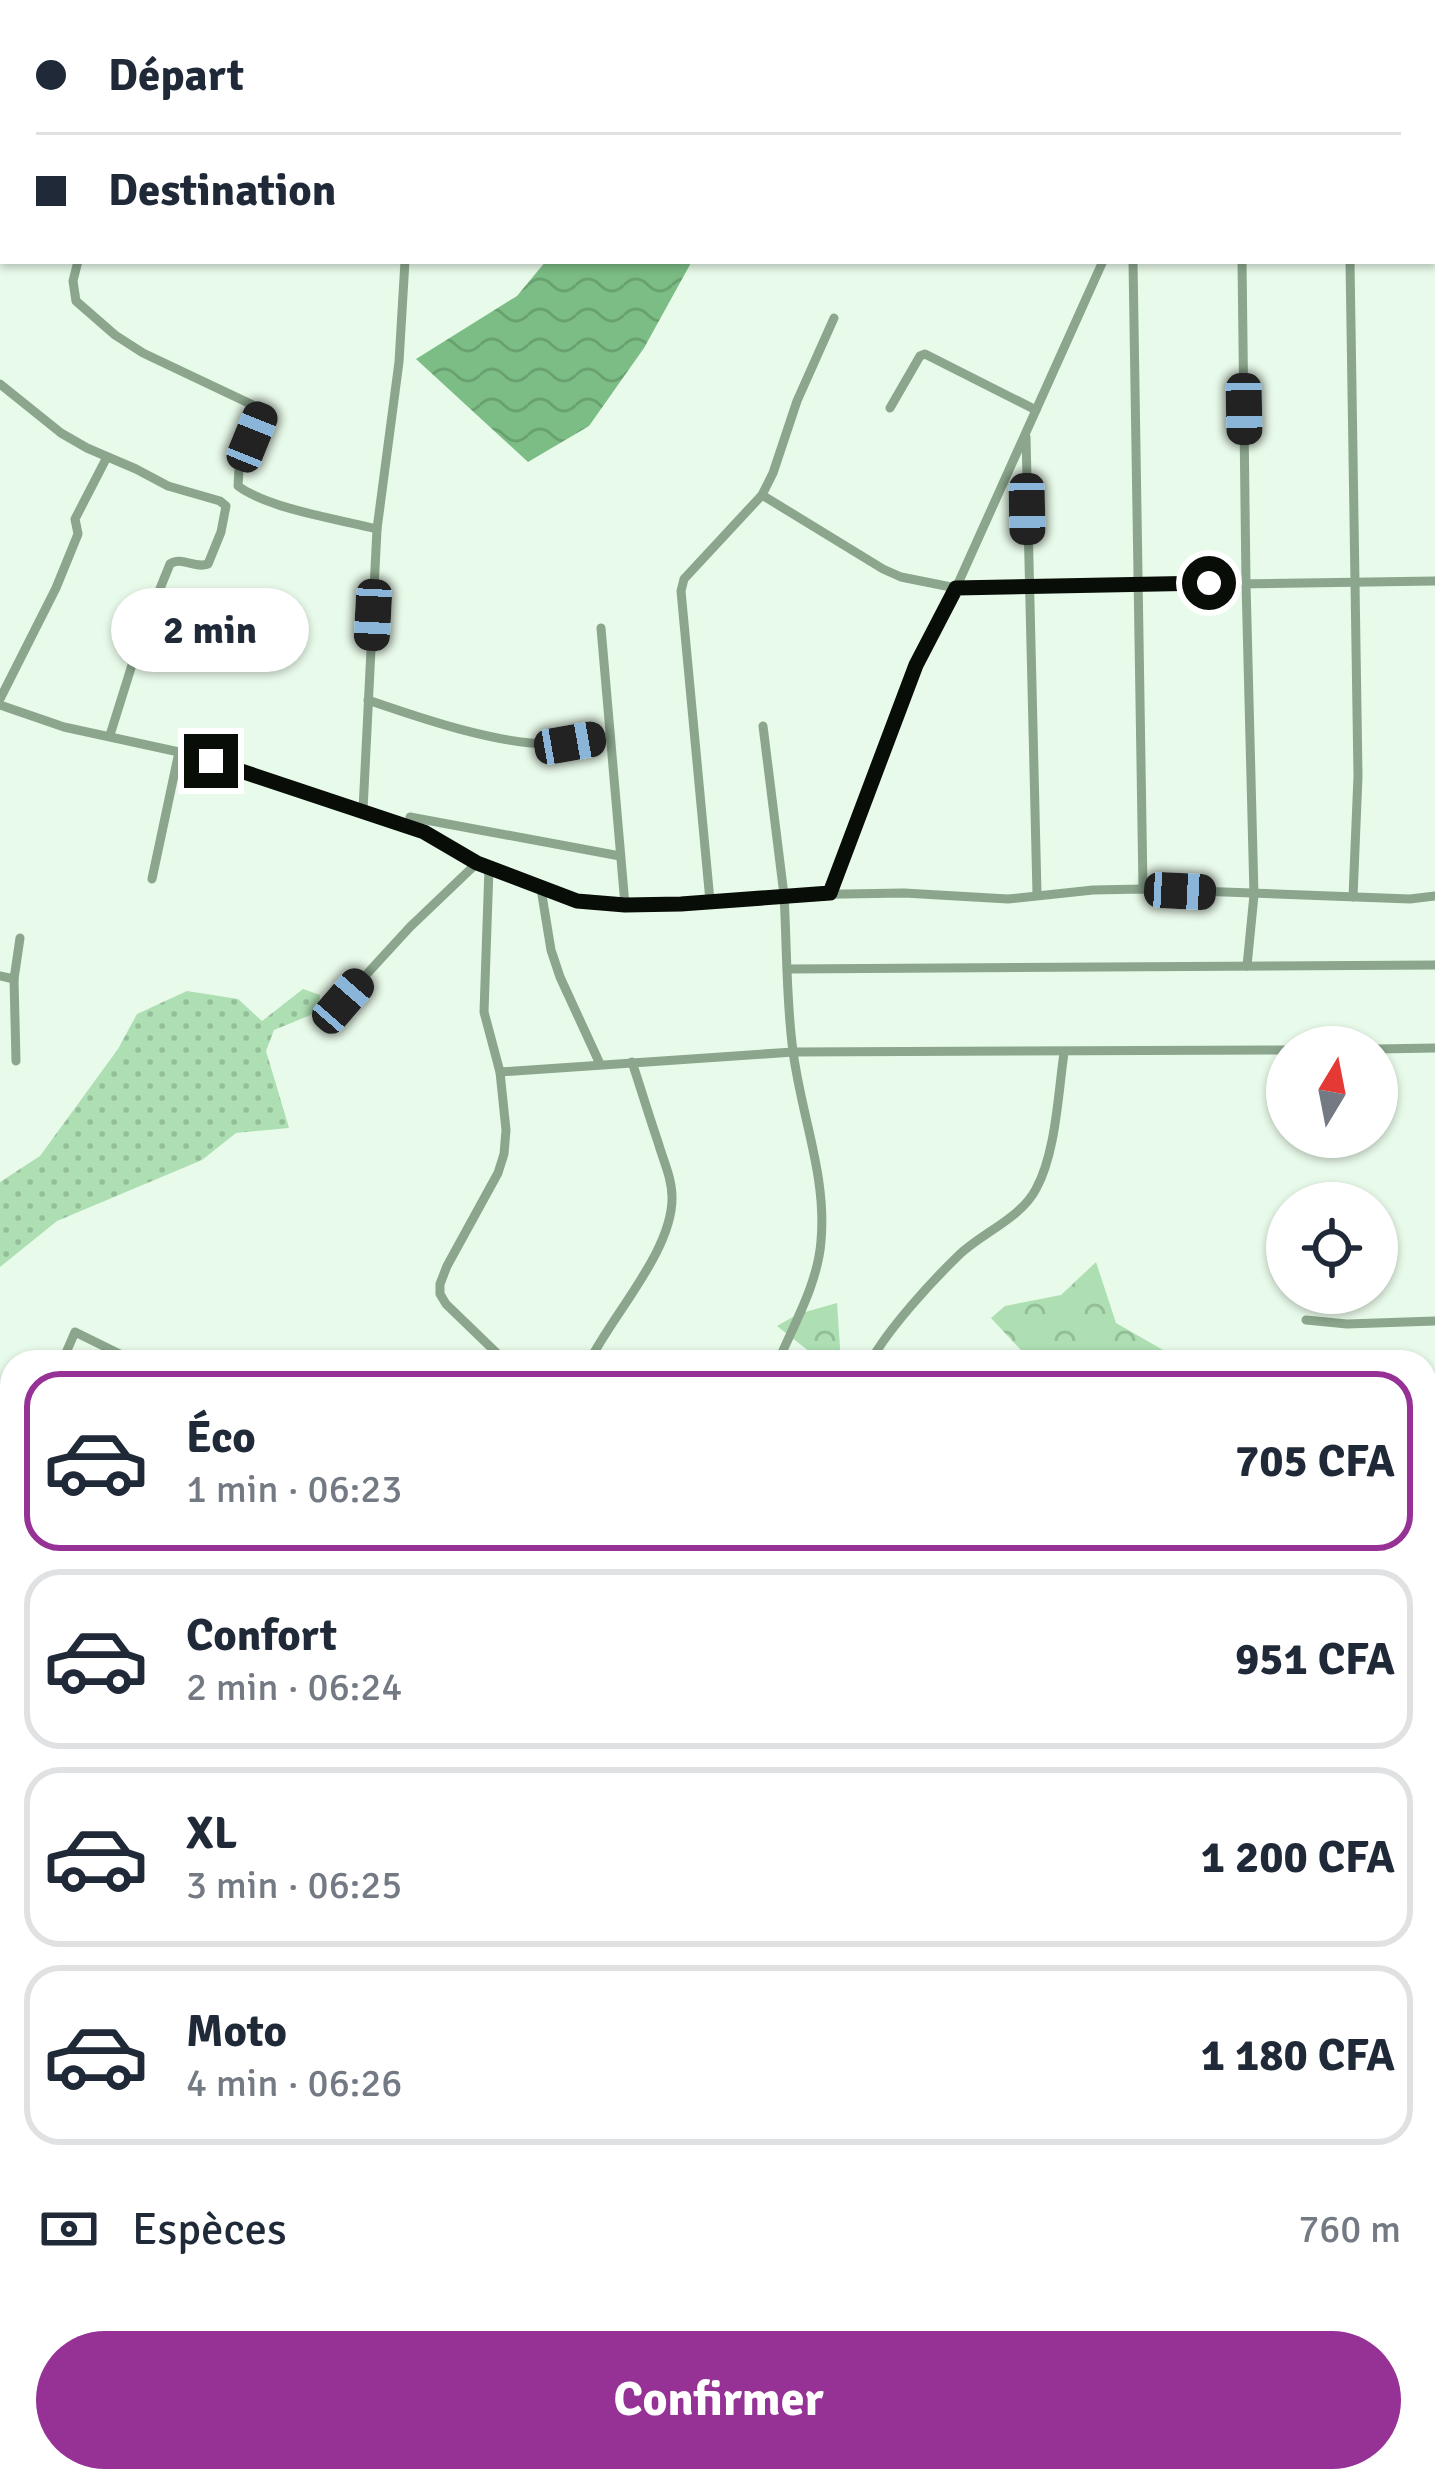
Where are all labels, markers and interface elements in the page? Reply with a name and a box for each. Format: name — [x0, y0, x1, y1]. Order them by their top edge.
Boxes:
text: Départ — [108, 48, 244, 103]
text: Destination — [108, 163, 336, 218]
car — [1225, 373, 1263, 445]
car — [222, 397, 282, 477]
car — [1008, 473, 1046, 545]
route start — [1182, 556, 1236, 610]
car — [353, 578, 393, 652]
callout: 2 min — [112, 587, 310, 671]
text: 2 min — [163, 606, 257, 654]
car — [531, 719, 609, 767]
route end — [184, 734, 238, 788]
car — [1143, 871, 1217, 911]
car — [306, 962, 380, 1040]
north arrow — [1266, 1026, 1398, 1158]
map controls — [1266, 1026, 1398, 1314]
button: locate — [1266, 1182, 1398, 1314]
icon: car — [42, 1407, 150, 1515]
text: Éco — [186, 1410, 256, 1465]
text: 705 CFA — [1235, 1434, 1395, 1489]
text: 1 min · 06:23 — [186, 1465, 402, 1513]
icon: car — [42, 1605, 150, 1713]
text: Confort — [186, 1608, 337, 1663]
text: 951 CFA — [1235, 1632, 1395, 1687]
text: 2 min · 06:24 — [186, 1663, 402, 1711]
icon: car — [42, 1803, 150, 1911]
text: XL — [186, 1806, 237, 1861]
text: 1 200 CFA — [1201, 1830, 1395, 1885]
text: 3 min · 06:25 — [186, 1861, 402, 1909]
icon: car — [42, 2001, 150, 2109]
text: Moto — [186, 2004, 287, 2059]
text: 1 180 CFA — [1201, 2028, 1395, 2083]
text: 4 min · 06:26 — [186, 2059, 402, 2107]
icon: cash — [36, 2196, 102, 2262]
text: Espèces — [132, 2202, 287, 2257]
text: 760 m — [1298, 2205, 1401, 2253]
button: Confirmer — [36, 2331, 1401, 2469]

